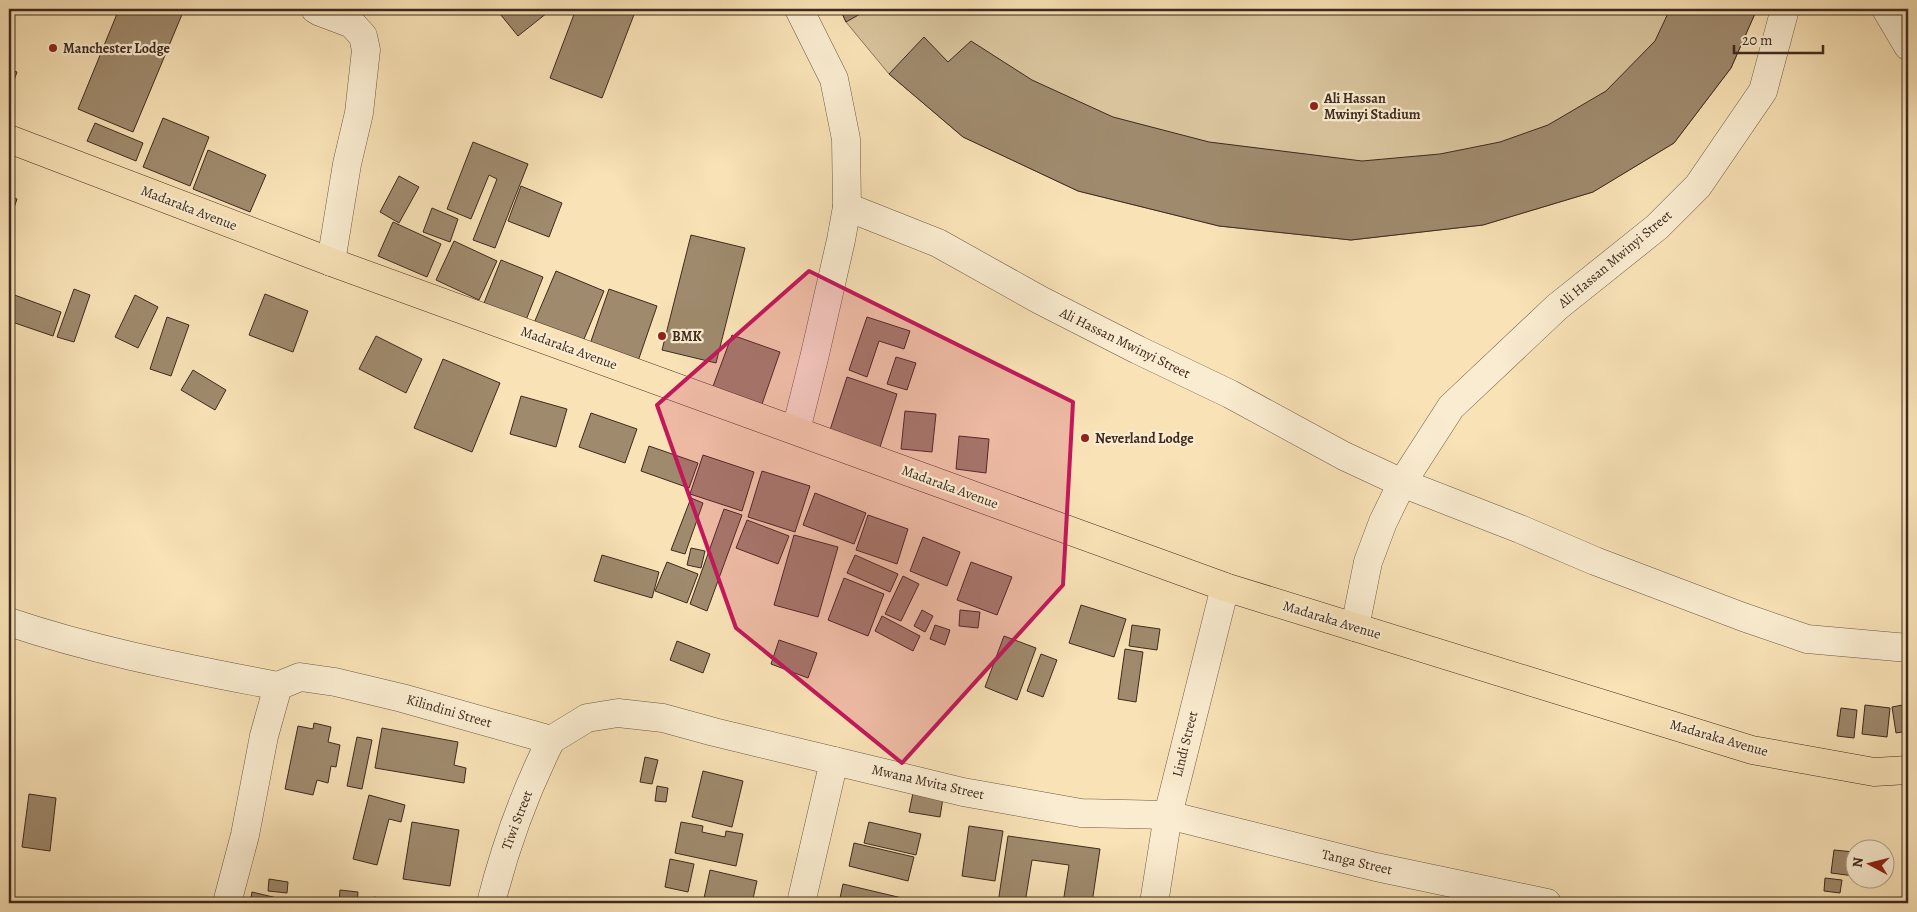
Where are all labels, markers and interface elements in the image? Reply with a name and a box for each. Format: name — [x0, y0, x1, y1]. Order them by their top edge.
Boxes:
scale bar — [1734, 22, 1823, 54]
text: 20 m — [1742, 30, 1773, 50]
place label: Manchester Lodge — [63, 39, 171, 58]
marker: Manchester Lodge — [47, 42, 59, 54]
place label: Ali Hassan Mwinyi Stadium — [1323, 89, 1421, 124]
marker: Ali Hassan Mwinyi Stadium — [1308, 100, 1320, 112]
street label: Madaraka Avenue — [138, 181, 240, 235]
street label: Ali Hassan Mwinyi Street — [1553, 205, 1676, 313]
street label: Ali Hassan Mwinyi Street — [1056, 303, 1194, 383]
street label: Madaraka Avenue — [518, 322, 620, 374]
place label: BMK — [672, 327, 703, 346]
marker: BMK — [656, 330, 668, 342]
place label: Neverland Lodge — [1095, 429, 1194, 448]
marker: Neverland Lodge — [1079, 432, 1091, 444]
street label: Madaraka Avenue — [899, 461, 1001, 513]
street label: Madaraka Avenue — [1281, 596, 1383, 644]
street label: Kilindini Street — [404, 690, 494, 732]
street label: Lindi Street — [1168, 709, 1202, 779]
street label: Madaraka Avenue — [1667, 715, 1771, 761]
street label: Mwana Mvita Street — [870, 760, 986, 804]
street label: Tiwi Street — [497, 787, 537, 852]
north arrow — [1844, 840, 1894, 890]
street label: Tanga Street — [1320, 845, 1394, 879]
text: N — [1848, 856, 1868, 869]

